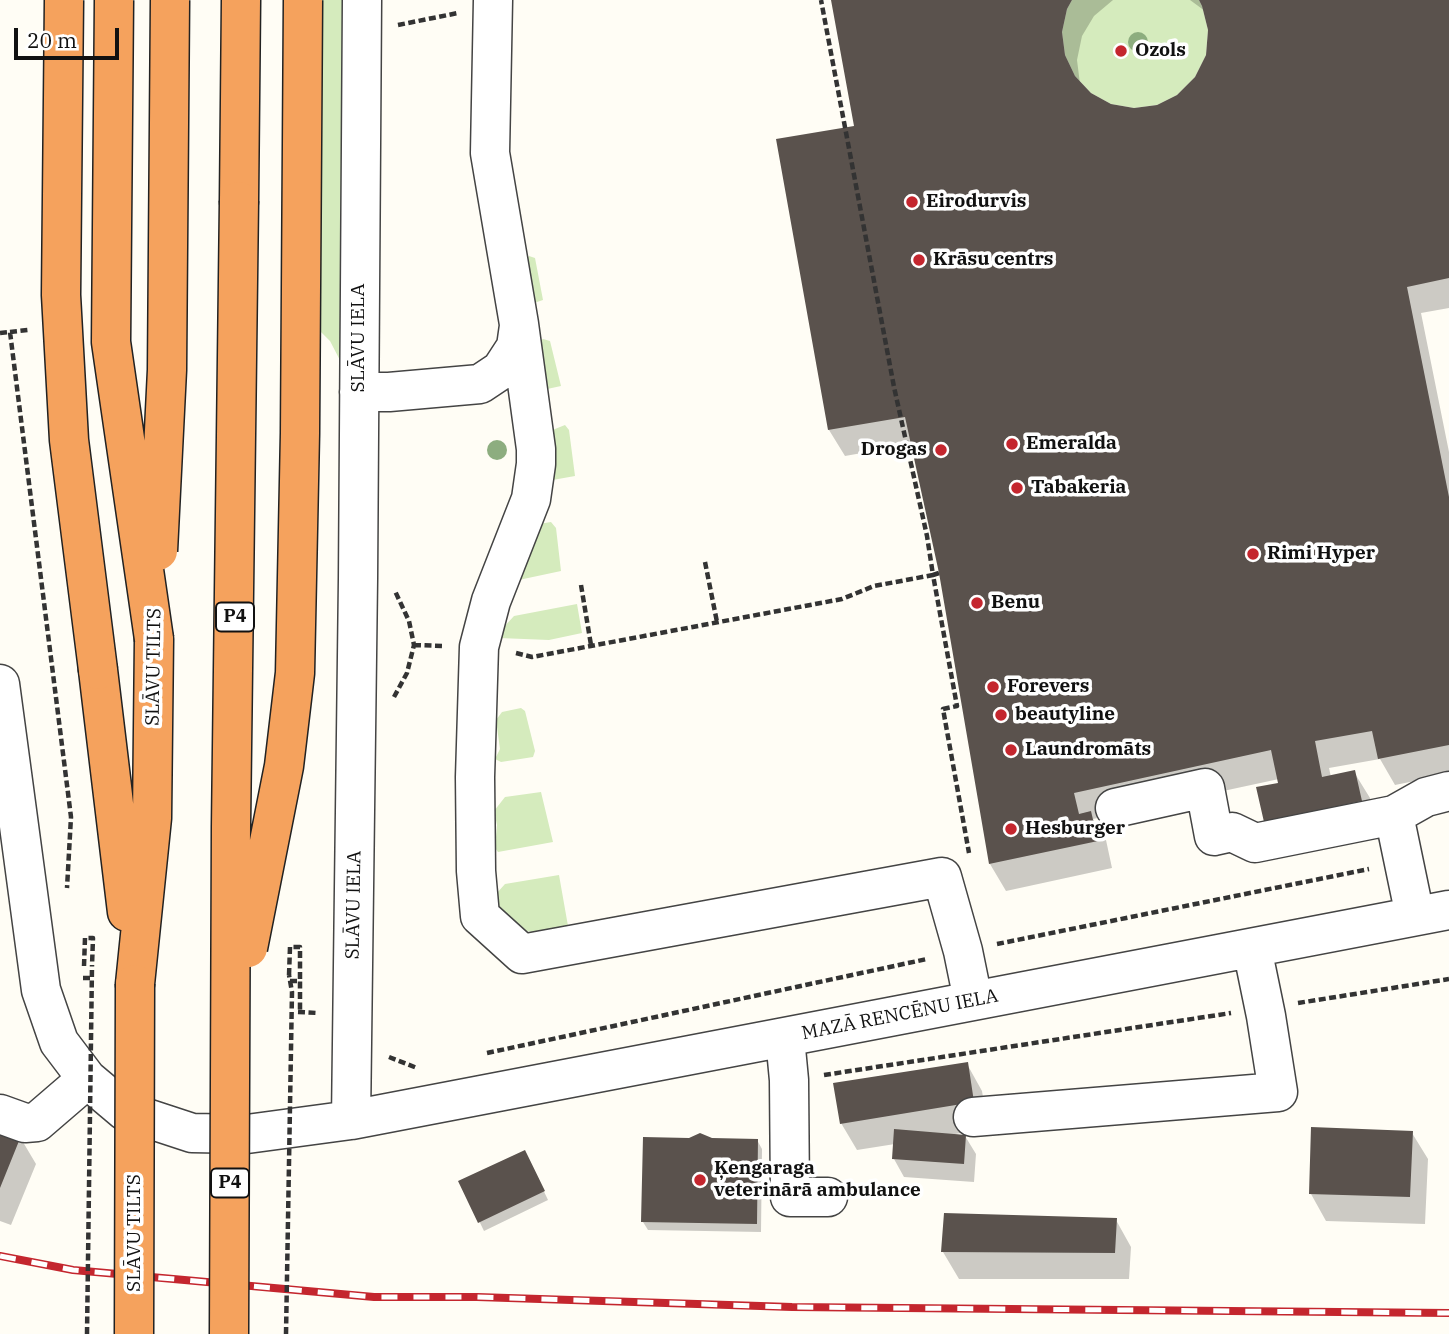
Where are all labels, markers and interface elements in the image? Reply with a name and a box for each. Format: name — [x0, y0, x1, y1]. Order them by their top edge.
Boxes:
scale bar — [18, 14, 122, 58]
text: 20 m — [27, 26, 77, 54]
place label: Ozols — [1135, 40, 1186, 62]
marker: Ozols — [1113, 43, 1129, 59]
place label: Eirodurvis — [926, 191, 1026, 213]
marker: Eirodurvis — [904, 194, 920, 210]
place label: Krāsu centrs — [933, 249, 1053, 271]
marker: Krāsu centrs — [911, 252, 927, 268]
street label: SLĀVU IELA — [348, 284, 370, 392]
place label: Emeralda — [1026, 433, 1117, 455]
marker: Emeralda — [1004, 436, 1020, 452]
place label: Drogas — [861, 439, 927, 461]
marker: Drogas — [933, 442, 949, 458]
place label: Tabakeria — [1031, 477, 1126, 499]
marker: Tabakeria — [1009, 480, 1025, 496]
place label: Rimi Hyper — [1267, 543, 1375, 565]
marker: Rimi Hyper — [1245, 546, 1261, 562]
place label: Benu — [991, 592, 1040, 614]
marker: Benu — [969, 595, 985, 611]
road number: P4 — [216, 602, 254, 632]
street label: SLĀVU TILTS — [142, 608, 166, 726]
place label: Forevers — [1007, 676, 1089, 698]
marker: Forevers — [985, 679, 1001, 695]
place label: beautyline — [1015, 704, 1115, 726]
marker: beautyline — [993, 707, 1009, 723]
place label: Laundromāts — [1025, 739, 1151, 761]
marker: Laundromāts — [1003, 742, 1019, 758]
place label: Hesburger — [1025, 818, 1125, 840]
marker: Hesburger — [1003, 821, 1019, 837]
street label: SLĀVU IELA — [342, 850, 366, 960]
street label: MAZĀ RENCĒNU IELA — [800, 985, 1000, 1045]
place label: Ķengaraga veterinārā ambulance — [714, 1158, 921, 1202]
road number: P4 — [211, 1168, 249, 1198]
marker: Ķengaraga veterinārā ambulance — [692, 1172, 708, 1188]
street label: SLĀVU TILTS — [124, 1174, 146, 1292]

